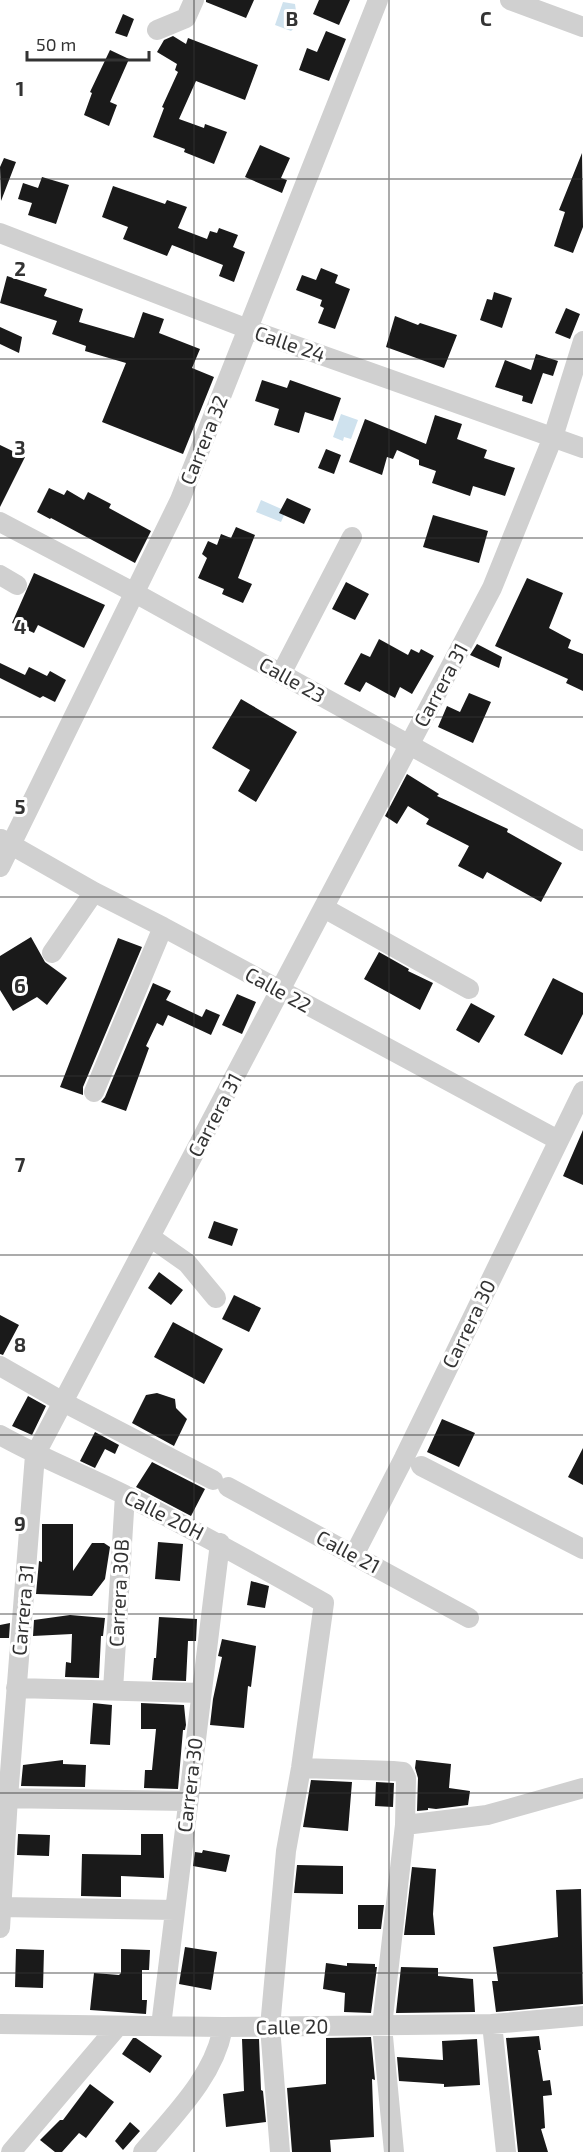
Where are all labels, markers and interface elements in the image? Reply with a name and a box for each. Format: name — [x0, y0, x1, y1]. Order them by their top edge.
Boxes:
text: B — [286, 6, 298, 30]
text: C — [480, 6, 492, 30]
scale bar — [27, 24, 148, 62]
text: 50 m — [36, 33, 76, 55]
text: 1 — [16, 76, 24, 100]
text: 2 — [14, 256, 26, 280]
street label: Calle 24 — [252, 320, 329, 366]
street label: Carrera 32 — [174, 391, 232, 488]
text: 3 — [14, 435, 26, 459]
text: 4 — [14, 614, 27, 638]
street label: Carrera 31 — [408, 639, 472, 731]
street label: Calle 23 — [255, 651, 330, 707]
text: 5 — [14, 794, 26, 818]
street label: Calle 22 — [241, 961, 316, 1017]
text: 6 — [14, 973, 26, 997]
street label: Carrera 31 — [182, 1069, 246, 1161]
text: 7 — [15, 1152, 26, 1176]
street label: Carrera 30 — [436, 1275, 500, 1372]
text: 8 — [14, 1332, 26, 1356]
street label: Calle 20H — [121, 1484, 208, 1544]
text: 9 — [14, 1511, 26, 1535]
street label: Calle 21 — [313, 1524, 384, 1578]
street label: Carrera 30B — [103, 1538, 133, 1647]
street label: Carrera 31 — [6, 1563, 38, 1657]
street label: Carrera 30 — [171, 1736, 207, 1834]
street label: Calle 20 — [255, 2013, 329, 2039]

